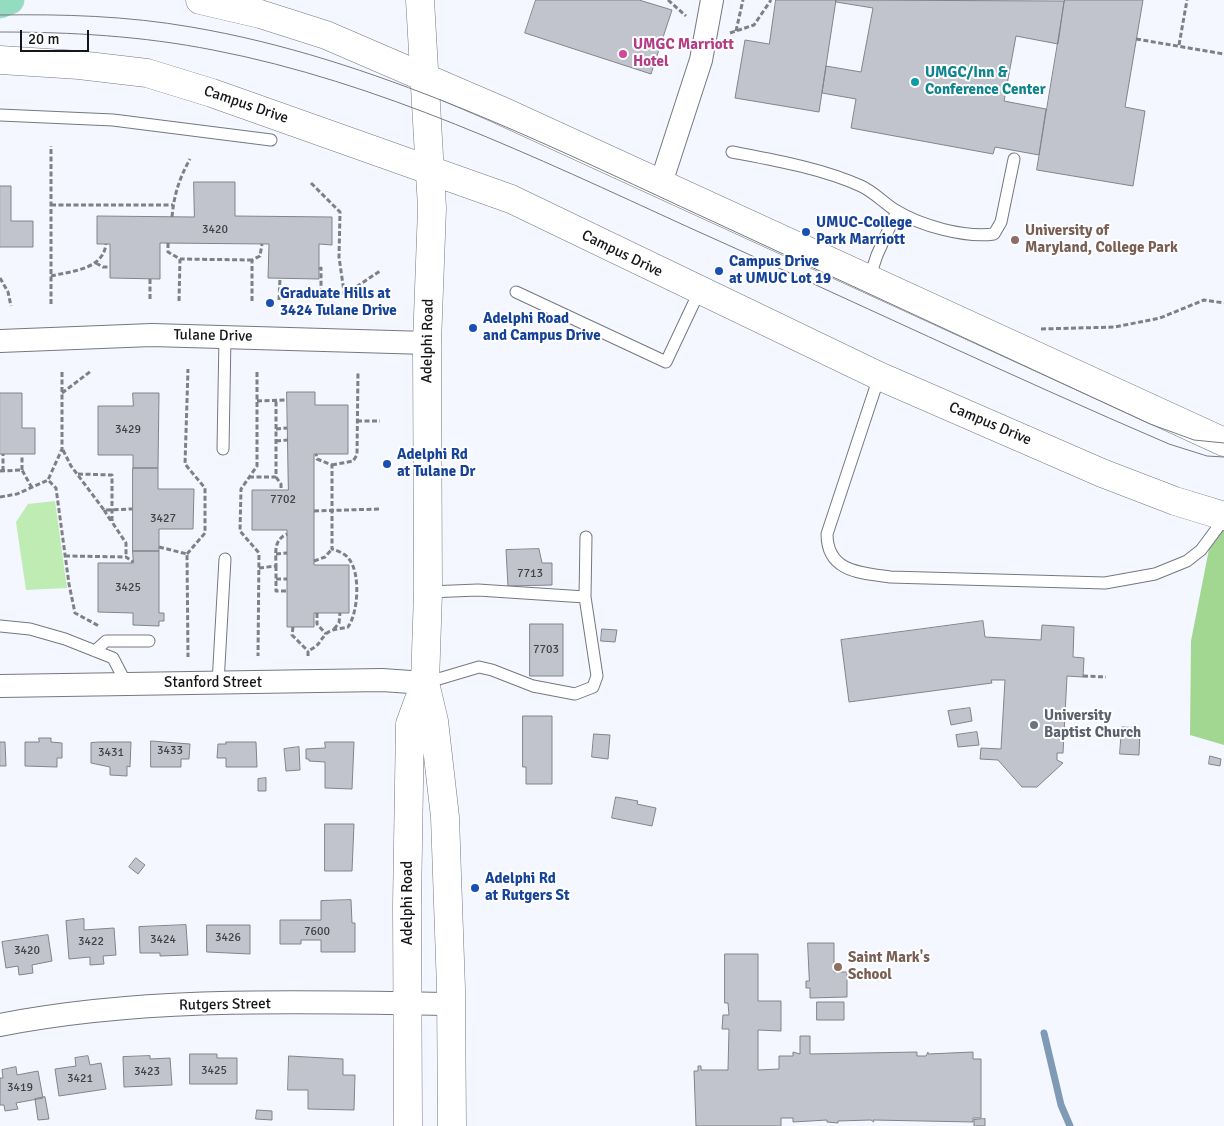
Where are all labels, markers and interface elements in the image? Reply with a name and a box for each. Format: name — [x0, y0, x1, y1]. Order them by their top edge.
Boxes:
scale bar — [22, 20, 91, 52]
text: 20 m — [28, 30, 59, 48]
place label: UMGC Marriott Hotel — [633, 36, 734, 71]
marker: UMGC Marriott Hotel — [617, 48, 629, 60]
place label: UMGC/Inn & Conference Center — [925, 64, 1046, 99]
marker: UMGC/Inn & Conference Center — [909, 76, 921, 88]
street label: Campus Drive — [201, 82, 291, 128]
place label: UMUC-College Park Marriott — [816, 214, 912, 249]
place label: University of Maryland, College Park — [1025, 222, 1178, 257]
house number: 3420 — [202, 223, 228, 237]
marker: UMUC-College Park Marriott — [800, 226, 812, 238]
street label: Campus Drive — [578, 227, 666, 281]
marker: University of Maryland, College Park — [1009, 234, 1021, 246]
place label: Campus Drive at UMUC Lot 19 — [729, 253, 831, 288]
marker: Campus Drive at UMUC Lot 19 — [713, 265, 725, 277]
place label: Graduate Hills at 3424 Tulane Drive — [280, 285, 397, 320]
marker: Graduate Hills at 3424 Tulane Drive — [264, 297, 276, 309]
street label: Adelphi Road — [418, 299, 438, 383]
place label: Adelphi Road and Campus Drive — [483, 310, 601, 345]
marker: Adelphi Road and Campus Drive — [467, 322, 479, 334]
street label: Tulane Drive — [173, 326, 253, 346]
street label: Campus Drive — [946, 399, 1034, 449]
house number: 3429 — [115, 423, 141, 437]
place label: Adelphi Rd at Tulane Dr — [397, 446, 475, 481]
marker: Adelphi Rd at Tulane Dr — [381, 458, 393, 470]
house number: 7702 — [270, 493, 296, 507]
house number: 3427 — [150, 512, 176, 526]
house number: 7713 — [517, 567, 543, 581]
house number: 3425 — [115, 581, 141, 595]
house number: 7703 — [533, 643, 559, 657]
street label: Stanford Street — [164, 674, 262, 692]
place label: University Baptist Church — [1044, 707, 1141, 742]
marker: University Baptist Church — [1028, 719, 1040, 731]
house number: 3433 — [157, 744, 183, 758]
house number: 3431 — [98, 746, 124, 760]
street label: Adelphi Road — [399, 861, 417, 945]
place label: Adelphi Rd at Rutgers St — [485, 870, 570, 905]
marker: Adelphi Rd at Rutgers St — [469, 882, 481, 894]
house number: 7600 — [304, 925, 330, 939]
house number: 3426 — [215, 931, 241, 945]
house number: 3424 — [150, 933, 176, 947]
house number: 3422 — [78, 935, 104, 949]
house number: 3420 — [14, 944, 40, 958]
place label: Saint Mark's School — [848, 949, 930, 984]
marker: Saint Mark's School — [832, 961, 844, 973]
street label: Rutgers Street — [179, 995, 271, 1015]
house number: 3425 — [201, 1064, 227, 1078]
house number: 3423 — [134, 1065, 160, 1079]
house number: 3421 — [67, 1072, 93, 1086]
house number: 3419 — [7, 1081, 33, 1095]

